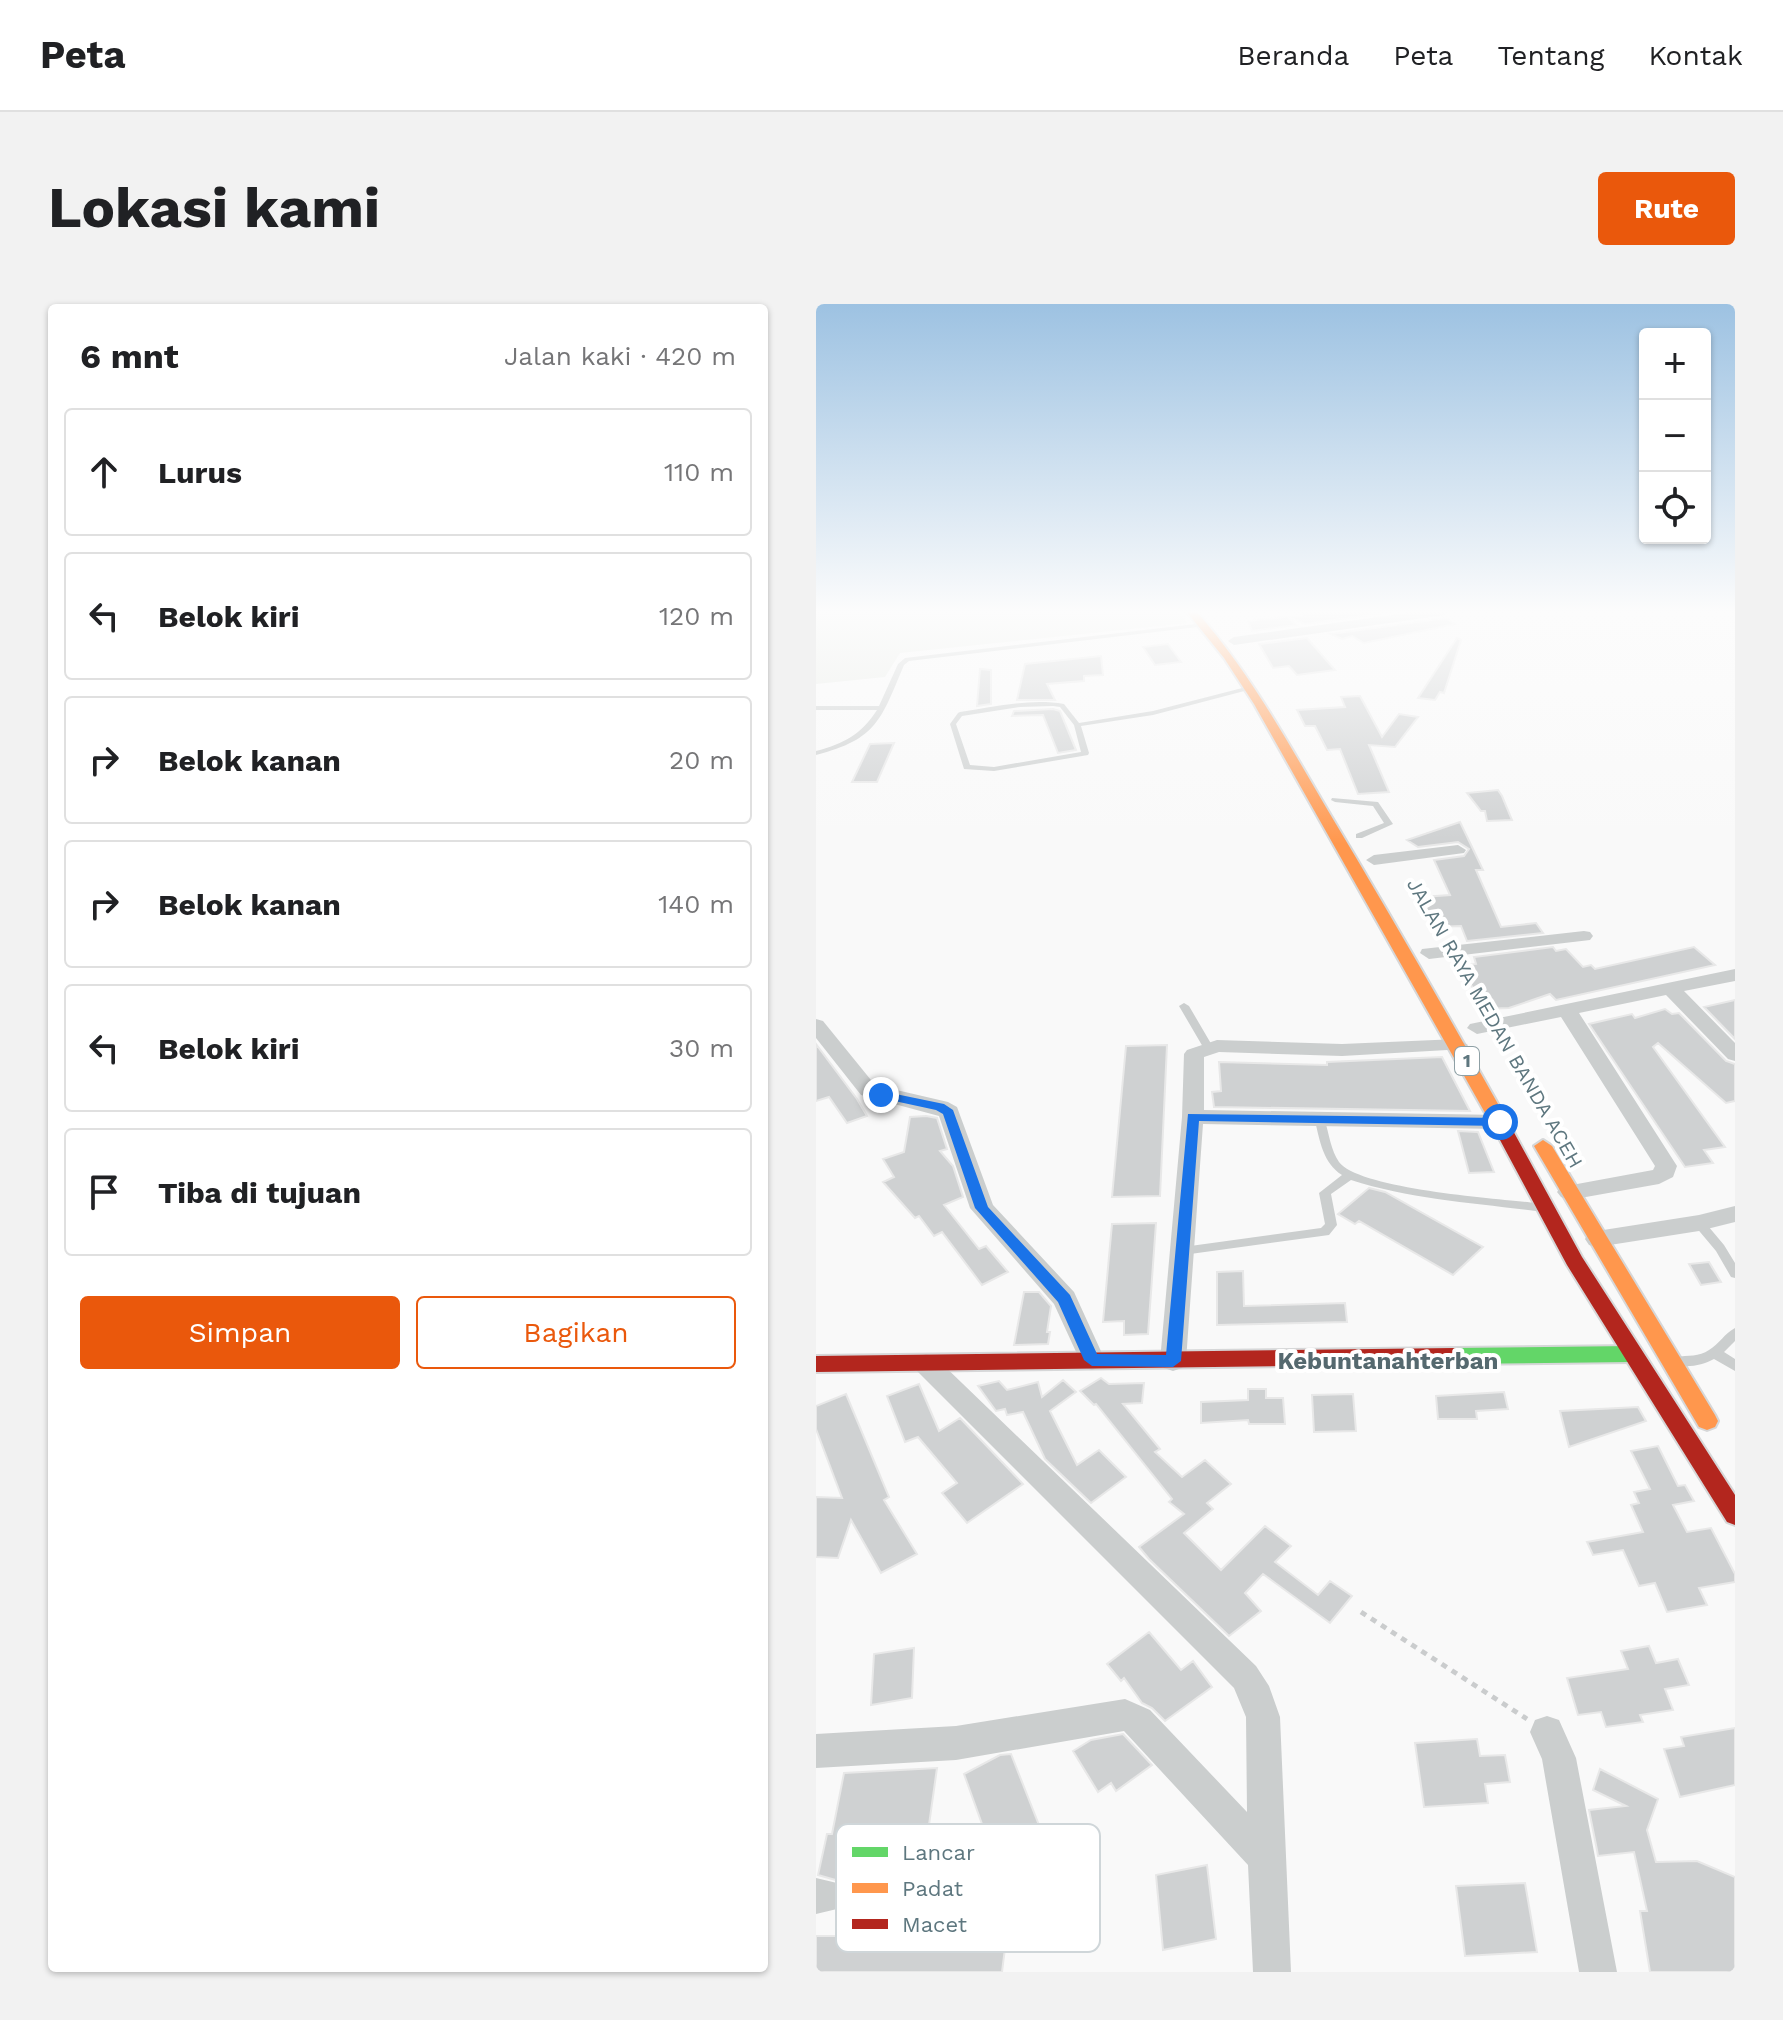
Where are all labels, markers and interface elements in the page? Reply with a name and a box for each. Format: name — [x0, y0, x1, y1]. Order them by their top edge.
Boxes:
text: Peta — [40, 33, 126, 77]
text: Beranda — [1237, 39, 1349, 72]
text: Peta — [1393, 39, 1453, 72]
text: Tentang — [1497, 39, 1604, 72]
text: Kontak — [1648, 39, 1743, 72]
button: Rute — [1598, 172, 1735, 245]
text: Lokasi kami — [48, 175, 380, 241]
map controls — [1639, 328, 1711, 544]
button: + — [1639, 328, 1711, 400]
text: 6 mnt — [80, 336, 179, 376]
text: Jalan kaki · 420 m — [504, 341, 736, 371]
button: − — [1639, 400, 1711, 472]
icon: ahead — [82, 450, 126, 494]
text: Lurus — [158, 455, 242, 490]
text: 110 m — [664, 457, 734, 487]
button: locate — [1639, 472, 1711, 544]
icon: left — [82, 594, 126, 638]
text: Belok kiri — [158, 599, 300, 634]
text: 120 m — [659, 601, 734, 631]
icon: right — [82, 738, 126, 782]
text: Belok kanan — [158, 743, 341, 778]
text: 20 m — [669, 745, 734, 775]
street label: JALAN RAYA MEDAN BANDA ACEH — [1402, 874, 1588, 1172]
icon: right — [82, 882, 126, 926]
text: Belok kanan — [158, 887, 341, 922]
text: 140 m — [658, 889, 734, 919]
icon: left — [82, 1026, 126, 1070]
text: Belok kiri — [158, 1031, 300, 1066]
text: 30 m — [669, 1033, 734, 1063]
road number: 1 — [1455, 1047, 1479, 1075]
route end — [863, 1077, 899, 1113]
route start — [1482, 1104, 1518, 1140]
icon: arrive — [82, 1170, 126, 1214]
text: Tiba di tujuan — [158, 1175, 361, 1210]
button: Simpan — [80, 1296, 400, 1369]
button: Bagikan — [416, 1296, 736, 1369]
district label: Kebuntanahterban — [1278, 1347, 1498, 1375]
legend — [836, 1824, 1100, 1952]
text: Lancar — [902, 1840, 975, 1865]
text: Padat — [902, 1876, 963, 1901]
text: Macet — [902, 1912, 967, 1937]

